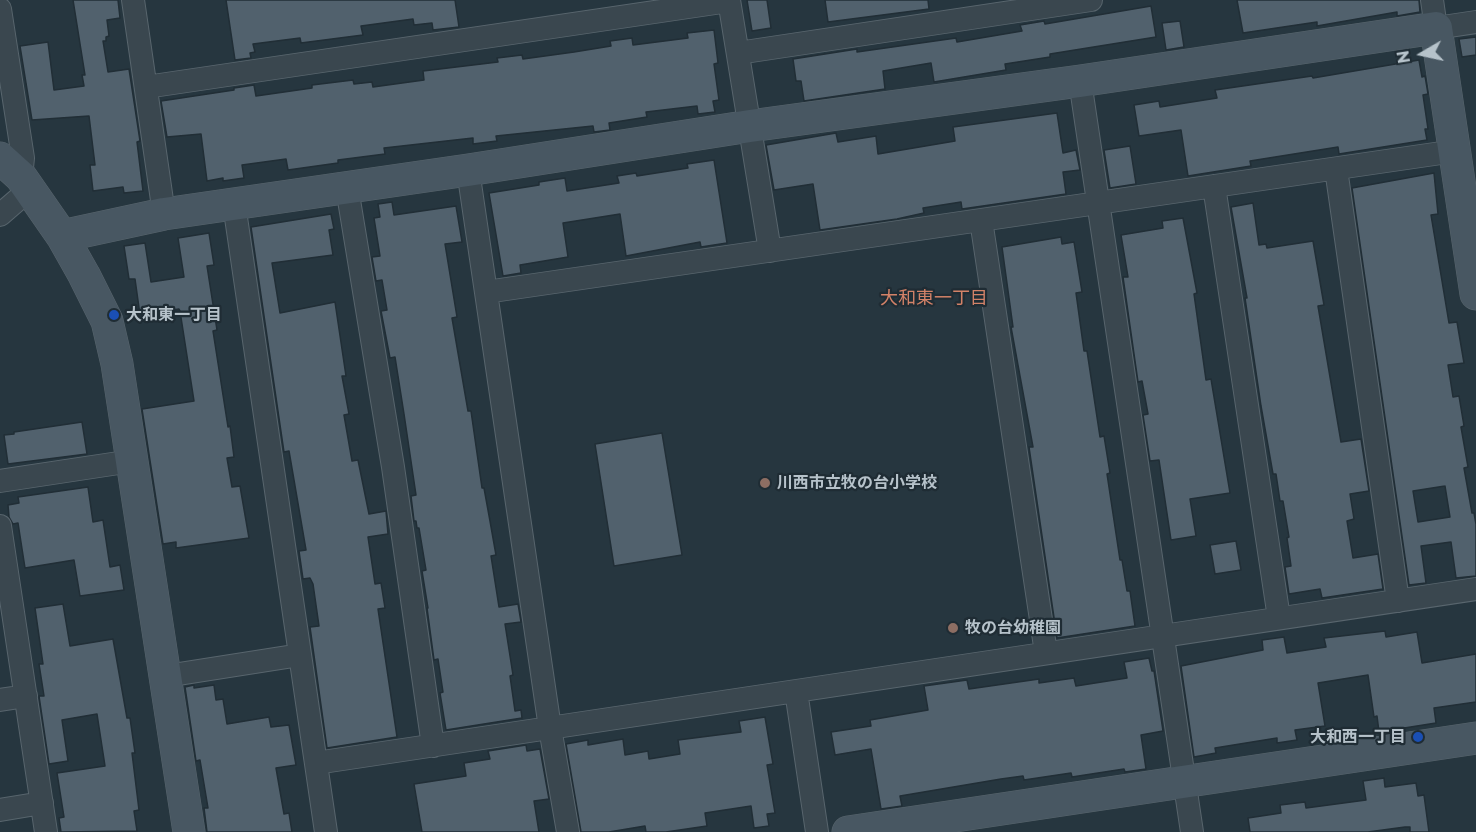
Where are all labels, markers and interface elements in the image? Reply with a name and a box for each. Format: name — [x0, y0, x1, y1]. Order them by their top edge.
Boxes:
north arrow — [1392, 24, 1452, 84]
text: N — [1393, 49, 1414, 65]
district label: 大和東一丁目 — [880, 288, 988, 310]
place label: 大和東一丁目 — [126, 305, 222, 325]
marker: 大和東一丁目 — [107, 308, 121, 322]
place label: 川西市立牧の台小学校 — [777, 473, 937, 493]
marker: 川西市立牧の台小学校 — [758, 476, 772, 490]
place label: 牧の台幼稚園 — [965, 618, 1061, 638]
marker: 牧の台幼稚園 — [946, 621, 960, 635]
place label: 大和西一丁目 — [1310, 727, 1406, 747]
marker: 大和西一丁目 — [1411, 730, 1425, 744]

